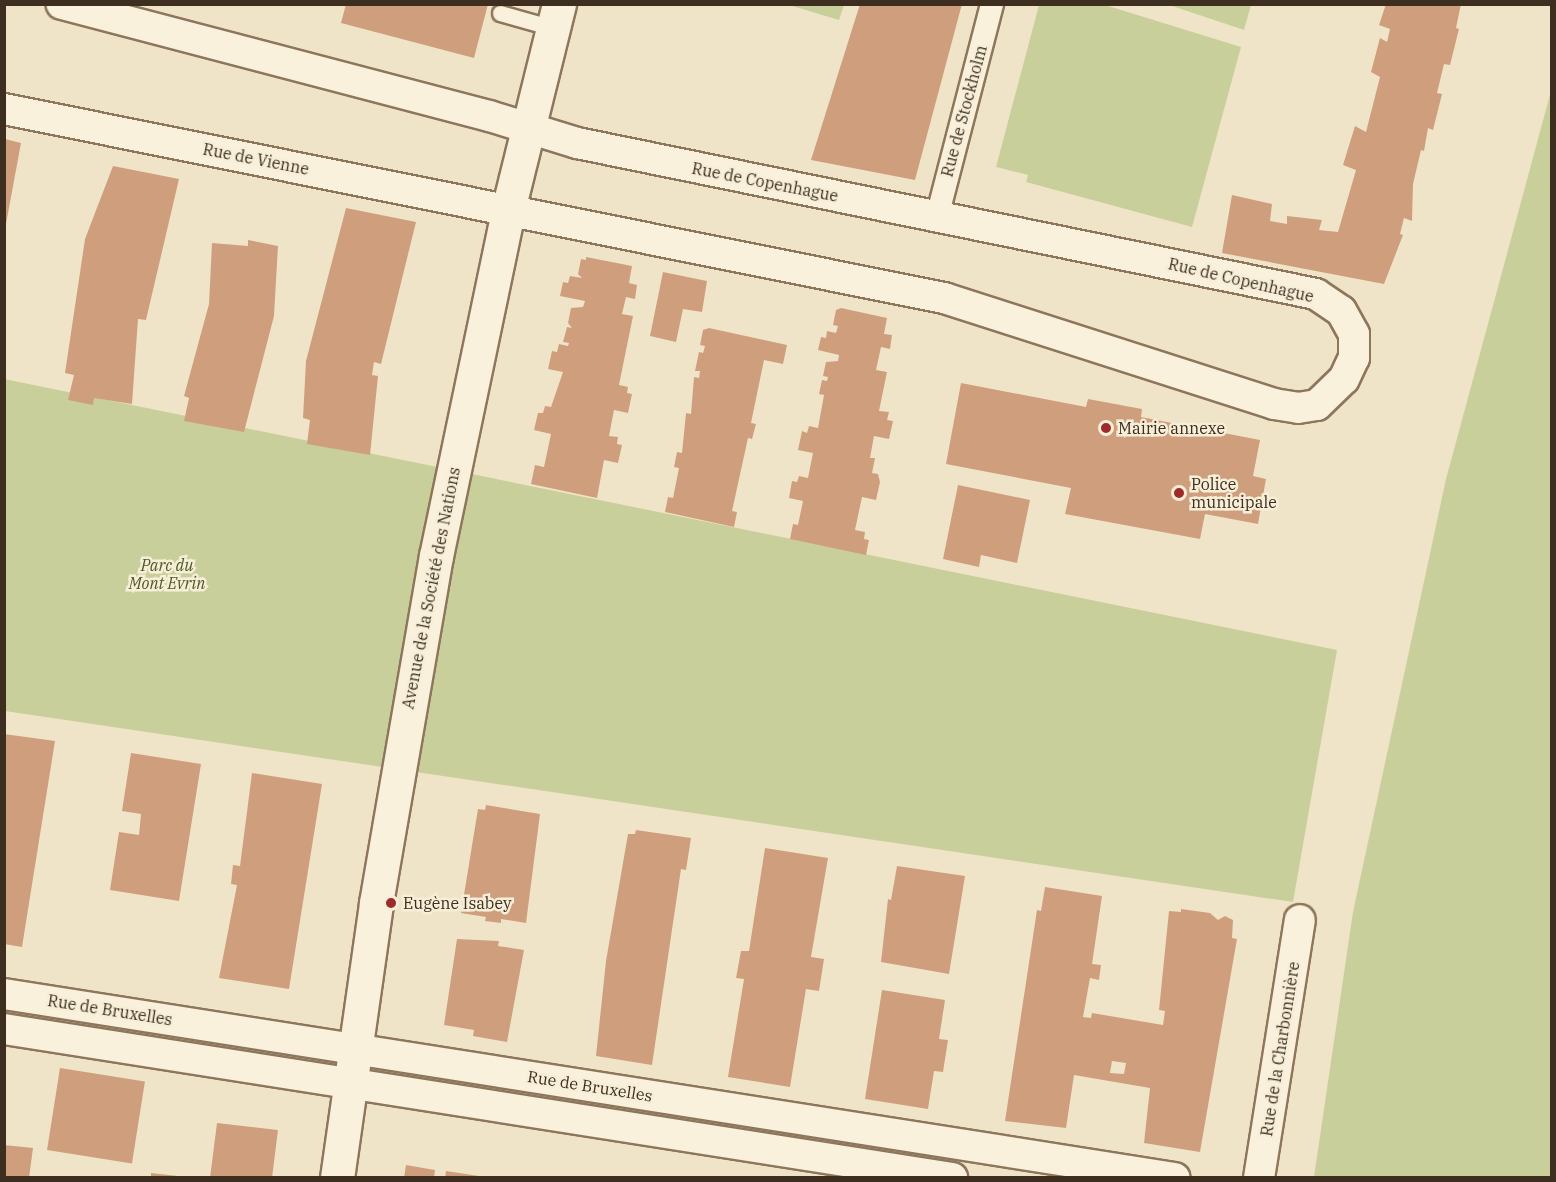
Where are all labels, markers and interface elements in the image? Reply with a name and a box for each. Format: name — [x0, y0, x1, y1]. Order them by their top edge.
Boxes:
street label: Rue de Stockholm — [937, 43, 991, 179]
street label: Rue de Vienne — [201, 139, 311, 179]
street label: Rue de Copenhague — [690, 158, 840, 206]
street label: Rue de Copenhague — [1166, 254, 1316, 306]
place label: Mairie annexe — [1118, 418, 1225, 438]
marker: Mairie annexe — [1099, 421, 1113, 435]
street label: Avenue de la Société des Nations — [398, 465, 464, 711]
place label: Police municipale — [1191, 474, 1277, 512]
marker: Police municipale — [1172, 486, 1186, 500]
park label: Parc du Mont Evrin — [129, 555, 205, 593]
place label: Eugène Isabey — [403, 893, 512, 913]
marker: Eugène Isabey — [384, 896, 398, 910]
street label: Rue de la Charbonnière — [1257, 960, 1303, 1138]
street label: Rue de Bruxelles — [46, 991, 174, 1029]
street label: Rue de Bruxelles — [526, 1067, 654, 1105]

